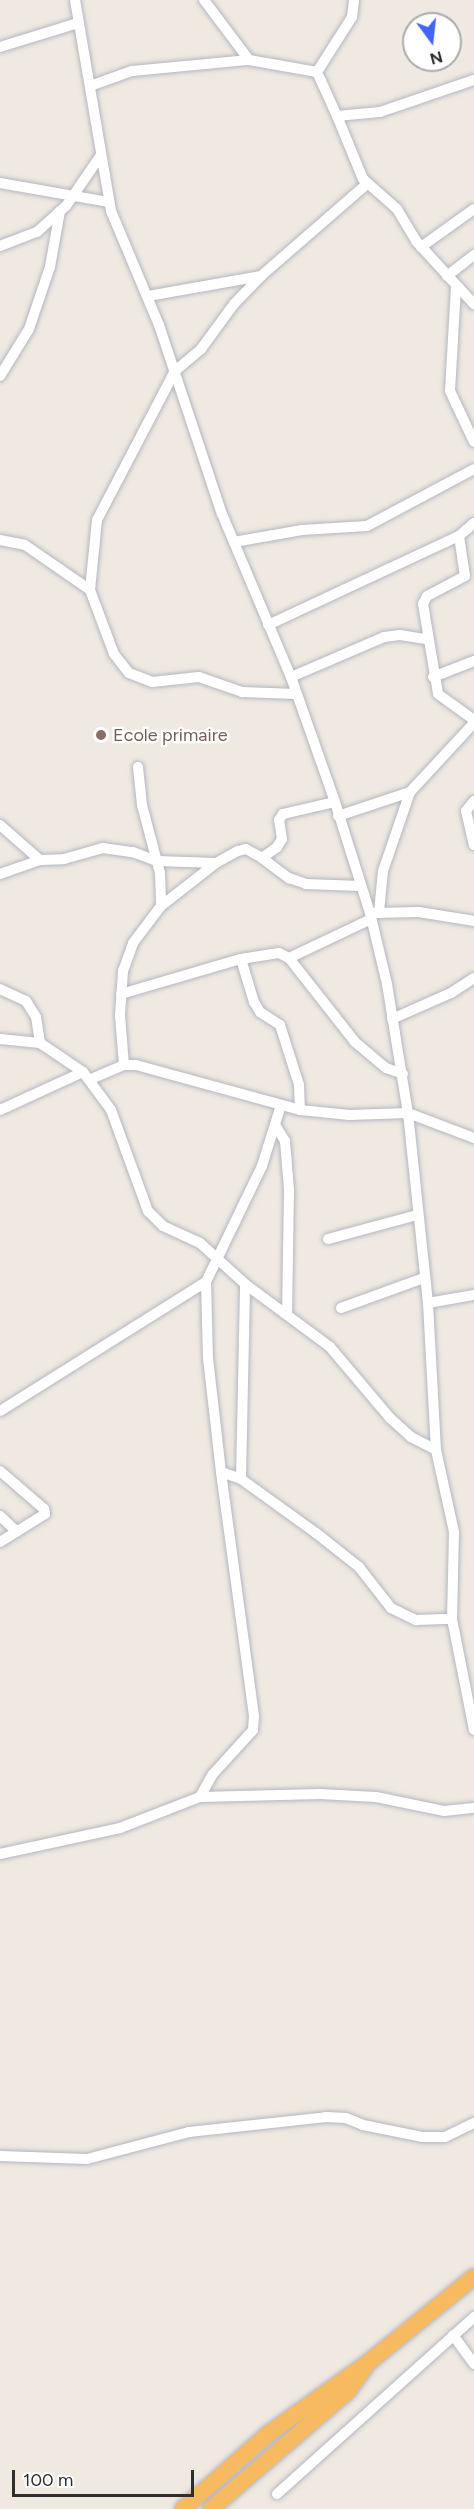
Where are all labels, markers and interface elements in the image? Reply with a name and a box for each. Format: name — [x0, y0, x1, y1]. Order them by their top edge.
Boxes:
north arrow — [402, 12, 462, 72]
text: N — [428, 47, 445, 69]
place label: Ecole primaire — [113, 724, 228, 746]
marker: Ecole primaire — [94, 728, 108, 742]
scale bar — [15, 2458, 196, 2496]
text: 100 m — [23, 2469, 73, 2491]

